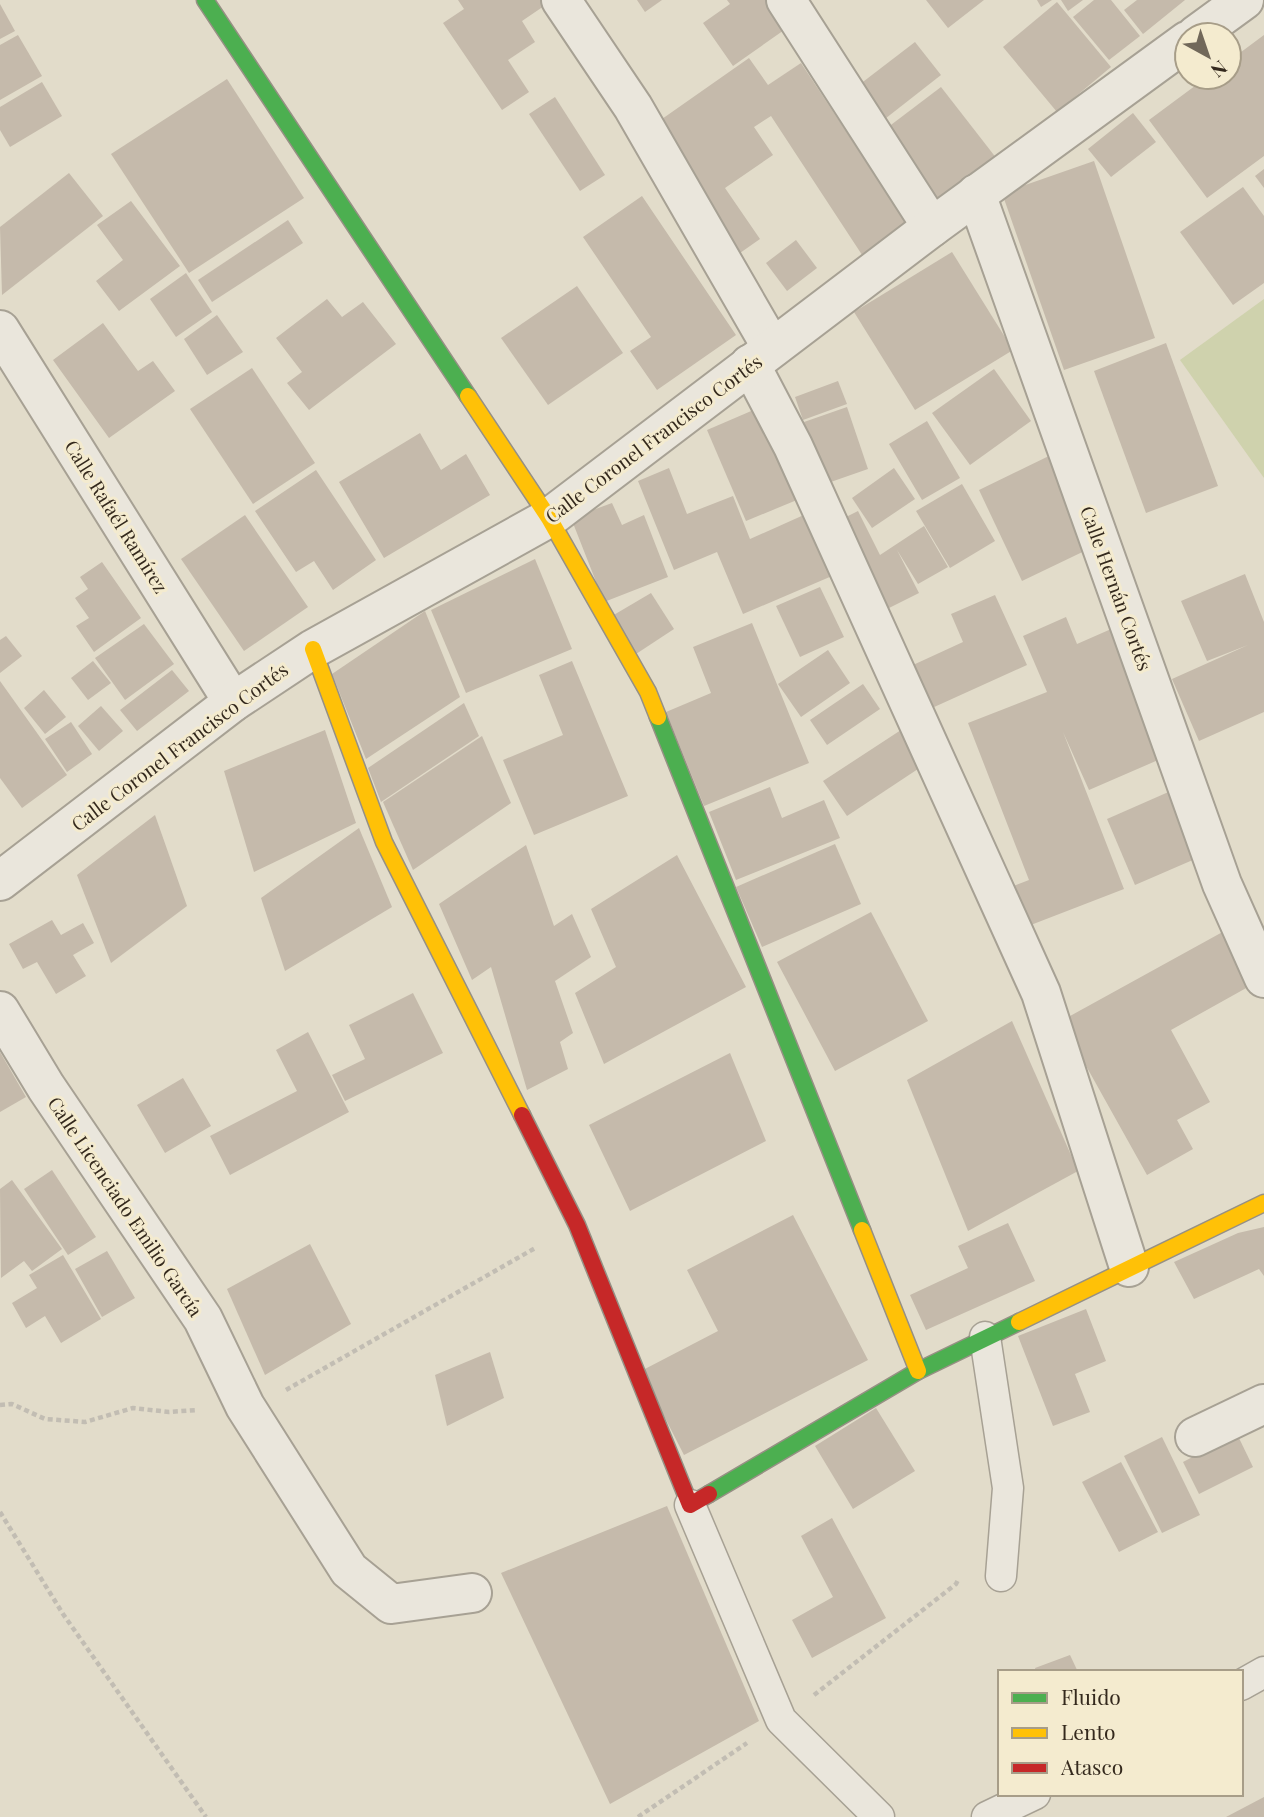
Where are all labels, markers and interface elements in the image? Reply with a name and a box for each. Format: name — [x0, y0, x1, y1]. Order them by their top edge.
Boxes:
north arrow — [1173, 21, 1243, 91]
text: N — [1206, 55, 1233, 84]
street label: Calle Coronel Francisco Cortés — [539, 348, 767, 528]
street label: Calle Rafaél Ramírez — [59, 435, 175, 597]
street label: Calle Hernán Cortés — [1075, 502, 1159, 674]
street label: Calle Coronel Francisco Cortés — [65, 656, 293, 836]
street label: Calle Licenciado Emilio García — [42, 1091, 210, 1322]
legend — [998, 1670, 1243, 1796]
text: Fluido — [1061, 1682, 1121, 1710]
text: Lento — [1061, 1717, 1115, 1745]
text: Atasco — [1060, 1752, 1123, 1780]

